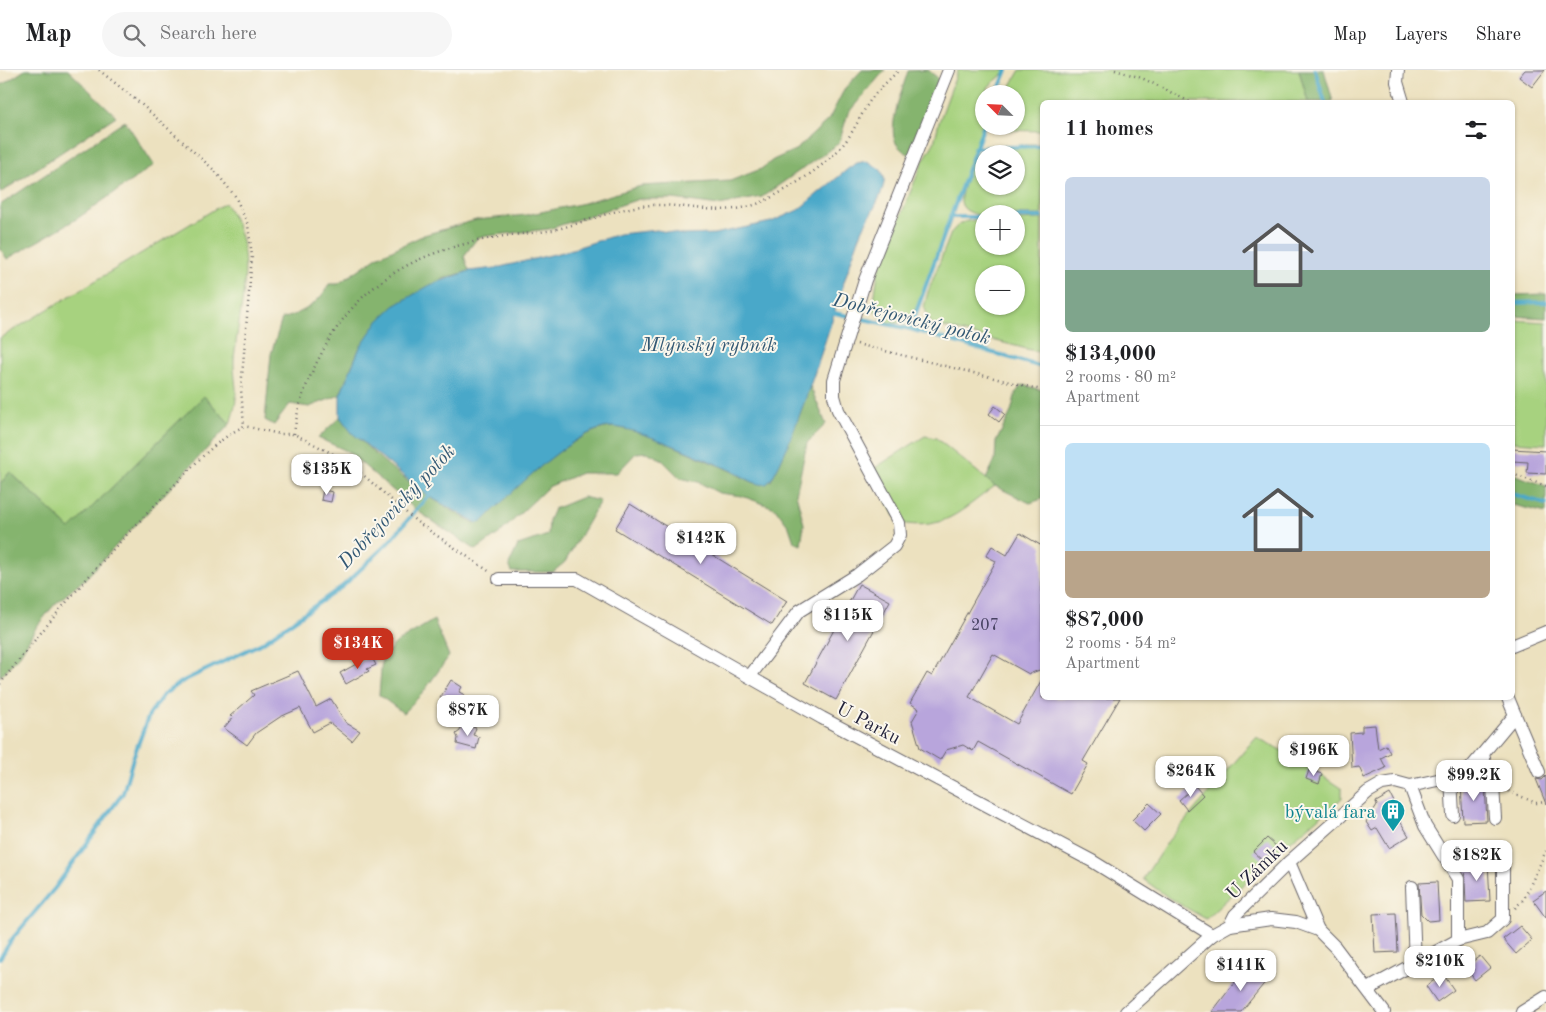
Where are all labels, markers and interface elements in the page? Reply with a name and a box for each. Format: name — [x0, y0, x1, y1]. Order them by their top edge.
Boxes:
search box — [102, 12, 452, 57]
icon: search — [120, 21, 148, 49]
text: Map — [25, 23, 72, 47]
text: Search here — [160, 25, 257, 44]
text: Map — [1333, 26, 1367, 44]
text: Layers — [1395, 26, 1447, 44]
text: Share — [1475, 26, 1521, 44]
north arrow — [975, 85, 1025, 135]
map controls — [975, 85, 1025, 315]
icon: filters — [1462, 116, 1490, 144]
text: 11 homes — [1065, 119, 1153, 140]
button: layers — [975, 145, 1025, 195]
button: + — [975, 205, 1025, 255]
icon: home — [1233, 210, 1323, 300]
button: − — [975, 265, 1025, 315]
water label: Dobřejovický potok — [830, 290, 993, 349]
water label: Mlýnský rybník — [640, 336, 777, 356]
text: $134,000 — [1065, 344, 1156, 365]
text: 2 rooms · 80 m² — [1065, 370, 1176, 386]
text: Apartment — [1065, 390, 1140, 406]
water label: Dobřejovický potok — [334, 441, 460, 574]
pin: $135K — [292, 454, 362, 496]
text: $135K — [302, 462, 352, 478]
icon: home — [1233, 475, 1323, 565]
pin: $142K — [666, 522, 736, 565]
text: $142K — [676, 531, 726, 547]
pin: $115K — [813, 600, 883, 642]
text: $115K — [823, 608, 873, 624]
text: $87,000 — [1065, 610, 1144, 631]
house number: 207 — [971, 618, 999, 634]
pin: $134K — [323, 628, 393, 670]
text: $134K — [333, 636, 383, 652]
text: 2 rooms · 54 m² — [1065, 636, 1176, 652]
text: Apartment — [1065, 656, 1140, 672]
pin: $87K — [438, 694, 498, 737]
street label: U Parku — [833, 700, 903, 749]
text: $87K — [448, 703, 488, 719]
pin: $196K — [1279, 734, 1349, 777]
text: $196K — [1289, 743, 1339, 759]
pin: $264K — [1156, 756, 1226, 798]
pin: $99.2K — [1433, 760, 1515, 802]
text: $264K — [1166, 764, 1216, 780]
text: $99.2K — [1447, 768, 1501, 784]
building icon: bývalá fara — [1380, 798, 1406, 832]
place label: bývalá fara — [1285, 804, 1377, 823]
street label: U Zámku — [1223, 837, 1292, 904]
pin: $182K — [1442, 840, 1512, 882]
text: $182K — [1452, 848, 1502, 864]
pin: $210K — [1405, 946, 1475, 988]
pin: $141K — [1206, 950, 1276, 992]
text: $210K — [1415, 954, 1465, 970]
text: $141K — [1216, 958, 1266, 974]

